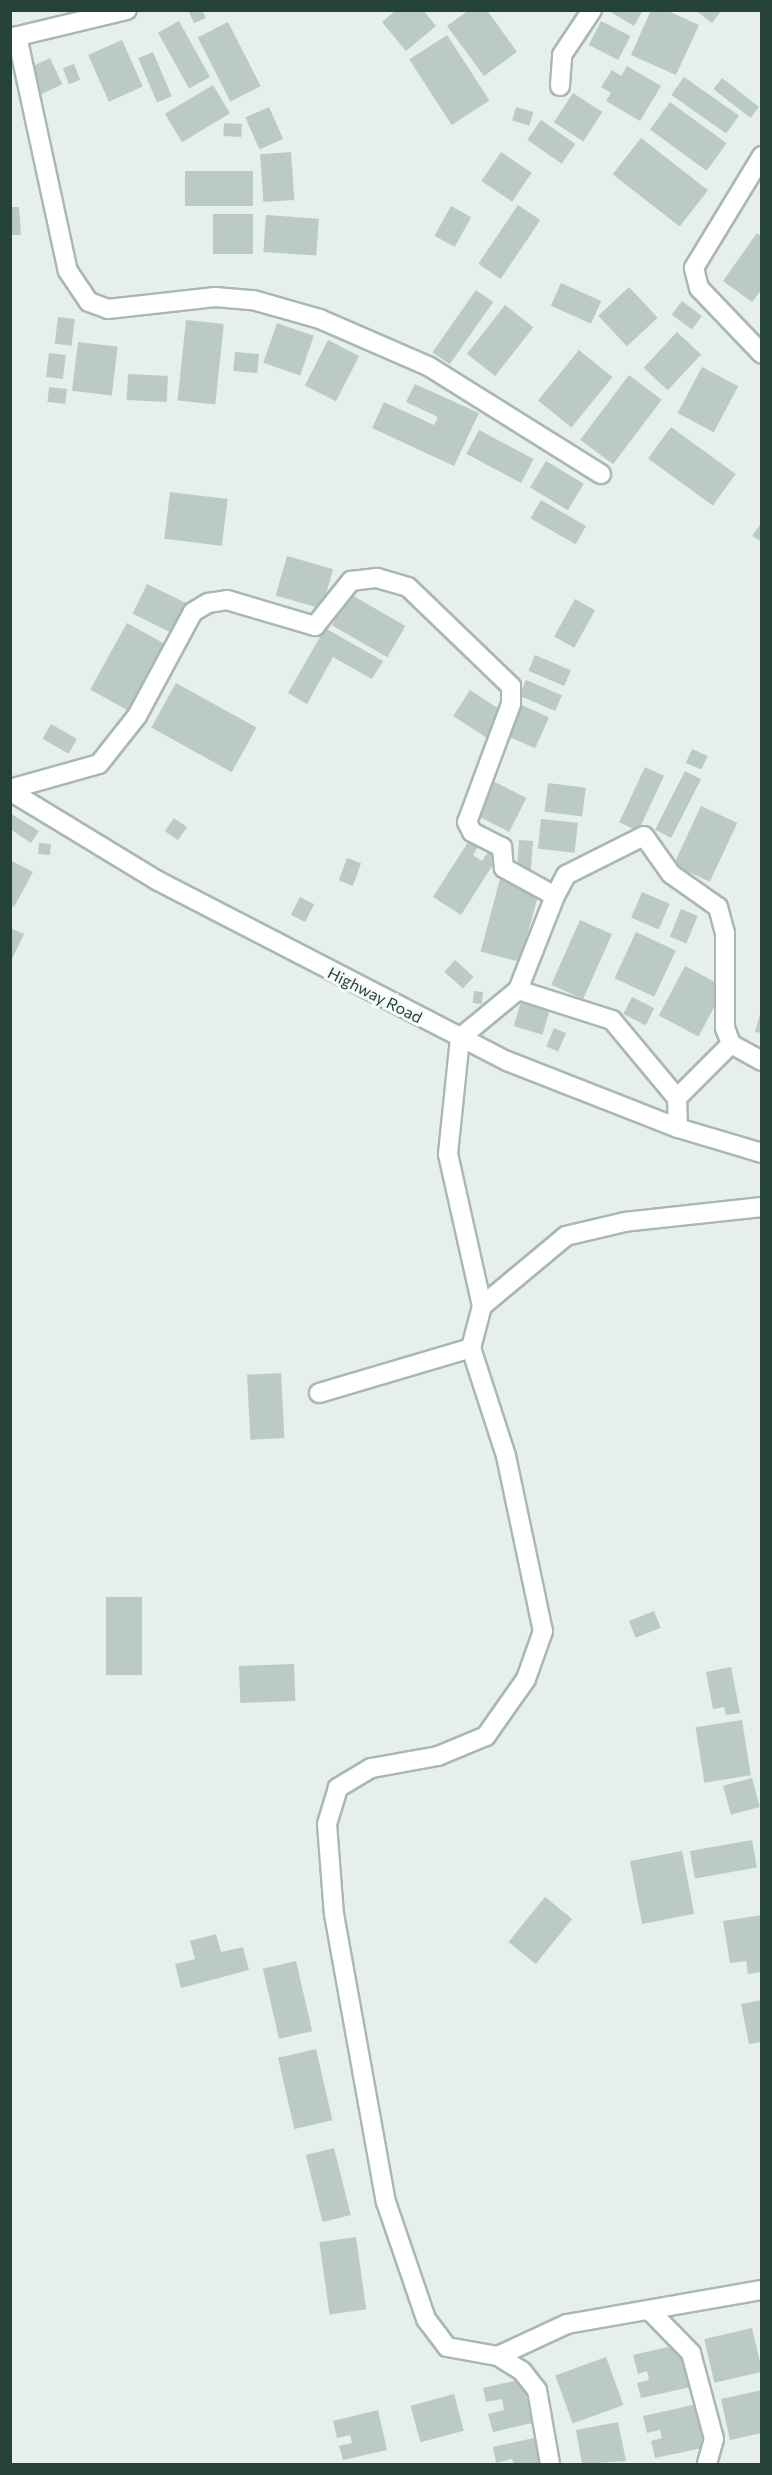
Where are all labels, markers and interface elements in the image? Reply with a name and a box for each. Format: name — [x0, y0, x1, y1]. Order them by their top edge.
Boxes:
street label: Highway Road — [325, 963, 425, 1027]

